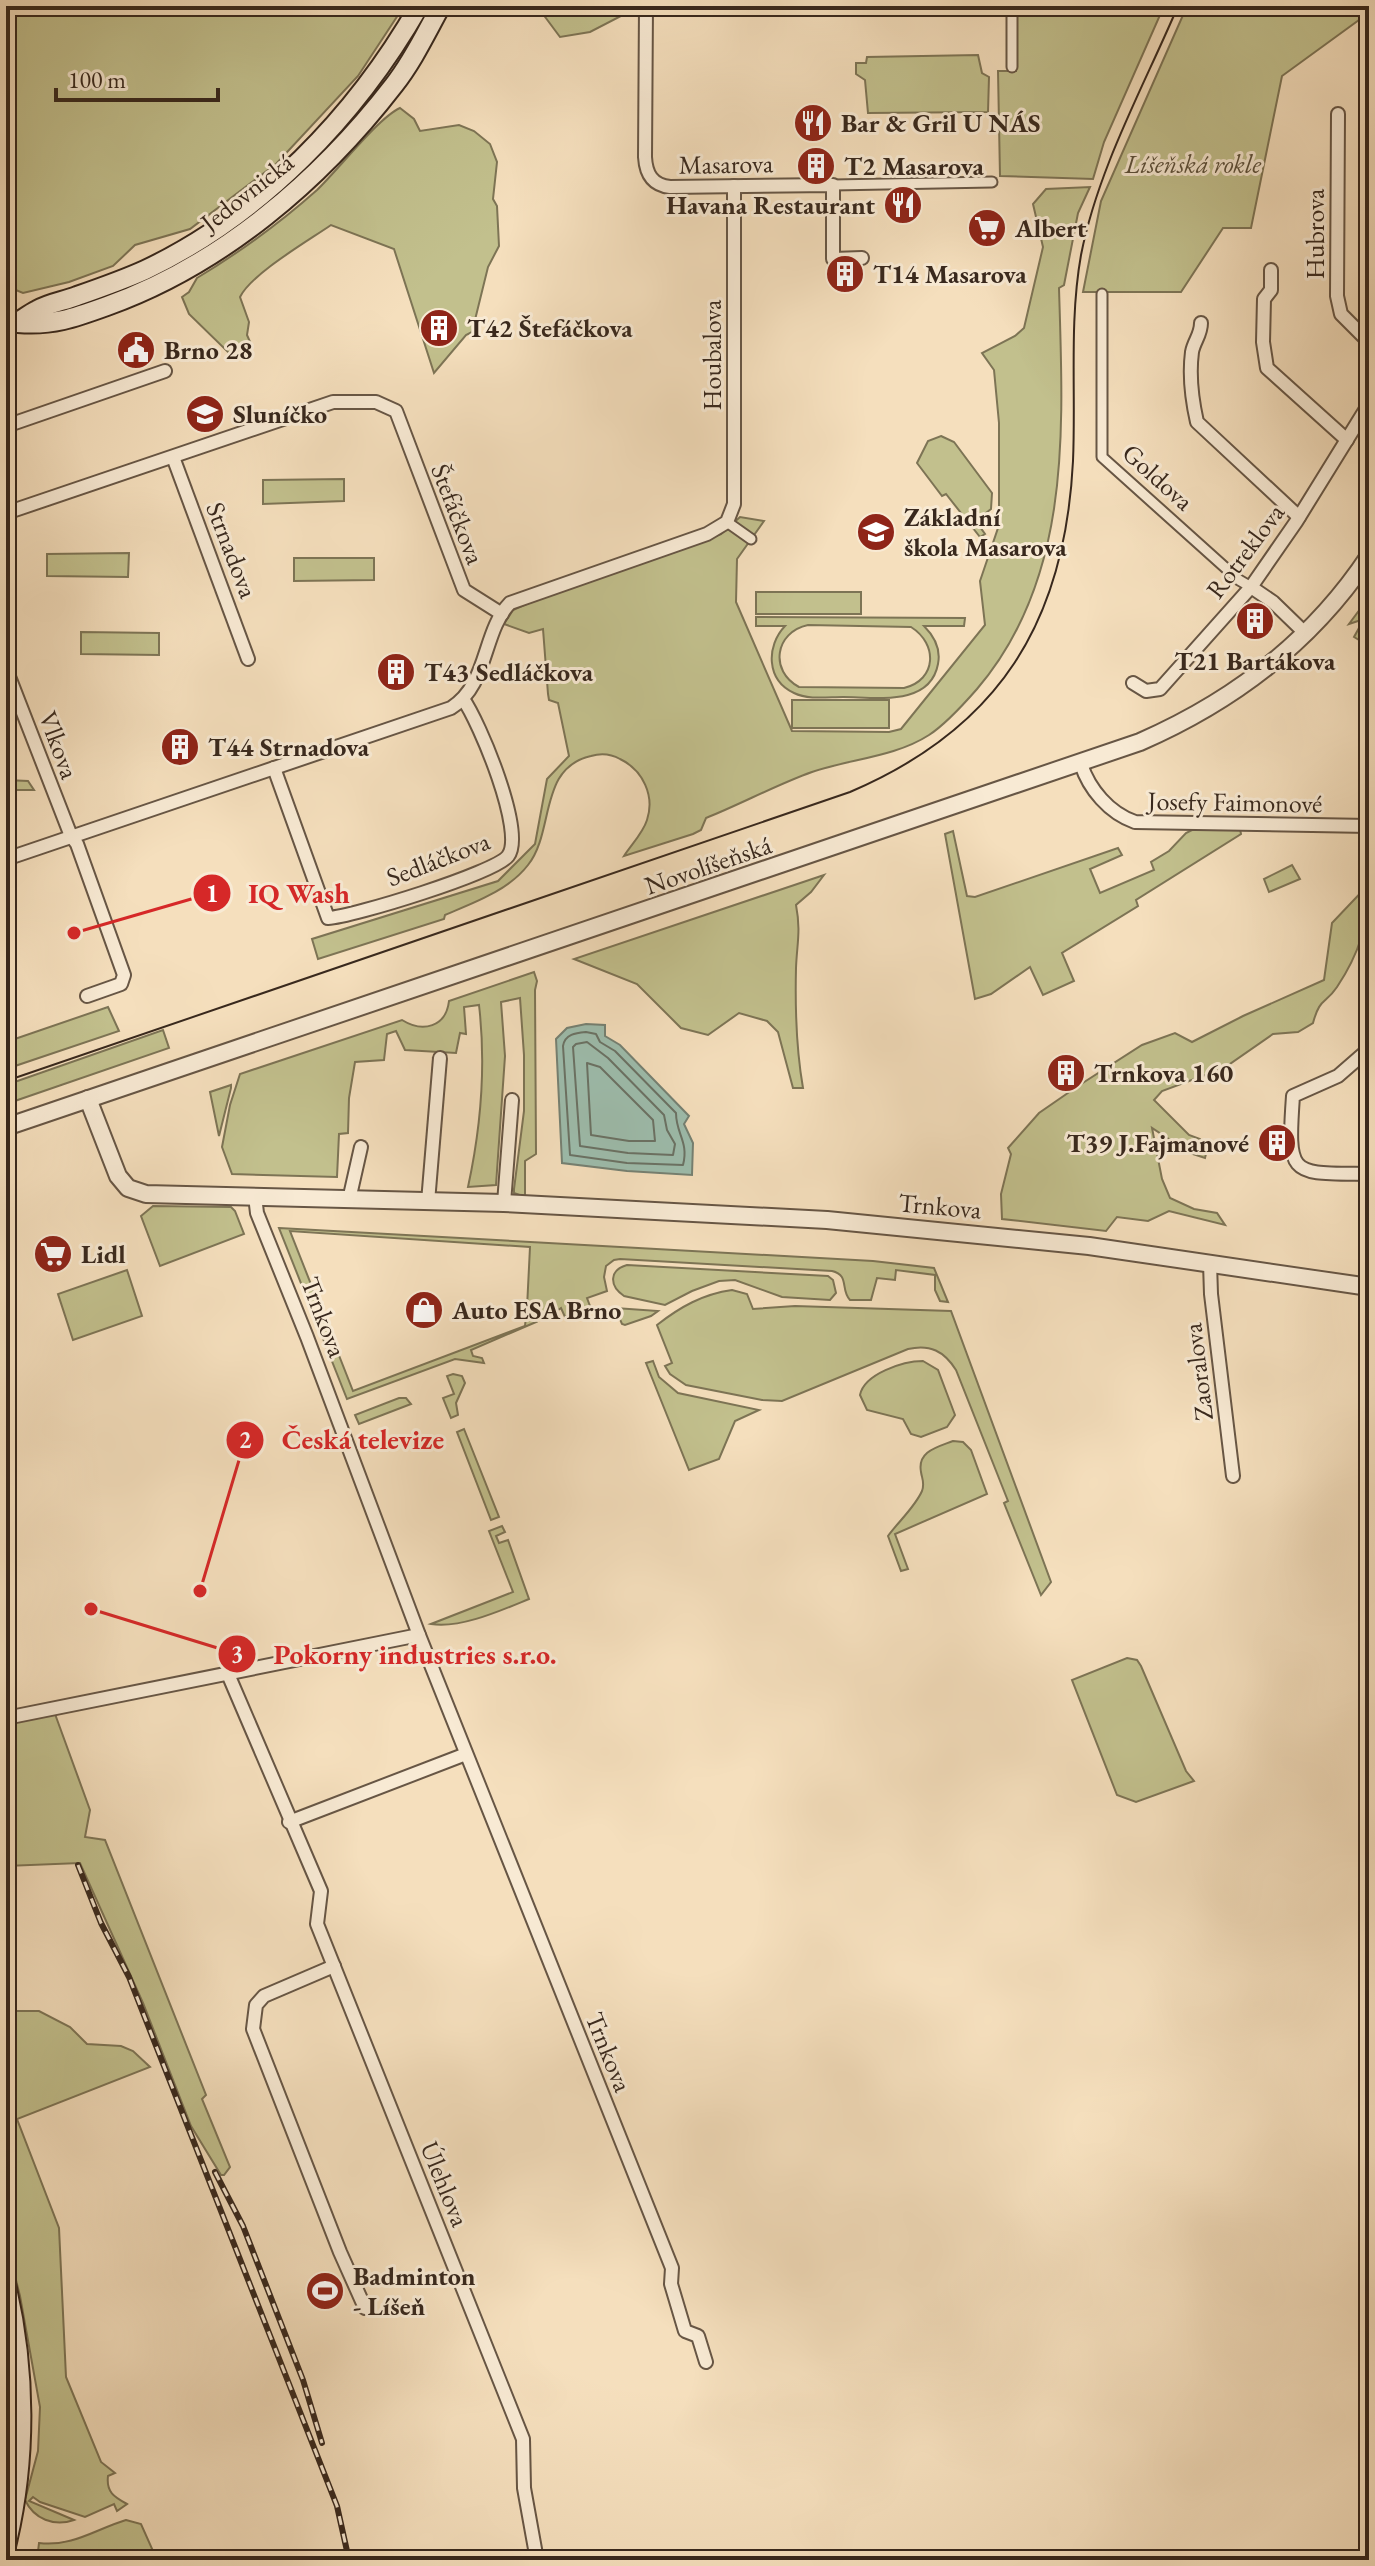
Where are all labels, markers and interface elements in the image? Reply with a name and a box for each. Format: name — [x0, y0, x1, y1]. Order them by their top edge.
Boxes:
scale bar — [56, 52, 218, 102]
text: 100 m — [68, 64, 126, 95]
restaurant icon: Bar & Gril U NÁS — [792, 102, 834, 144]
place label: Bar & Gril U NÁS — [841, 106, 1041, 140]
street label: Jedovnická — [192, 145, 301, 240]
building icon: T2 Masarova — [795, 145, 837, 187]
street label: Masarova — [678, 146, 774, 182]
park label: Líšeňská rokle — [1124, 147, 1262, 181]
place label: T2 Masarova — [844, 149, 985, 183]
restaurant icon: Havana Restaurant — [882, 184, 924, 226]
place label: Havana Restaurant — [666, 188, 875, 222]
street label: Hubrova — [1298, 188, 1332, 279]
supermarket icon: Albert — [966, 207, 1008, 249]
place label: Albert — [1014, 211, 1087, 245]
building icon: T14 Masarova — [824, 253, 866, 295]
place label: T14 Masarova — [873, 257, 1027, 291]
street label: Houbalova — [695, 299, 729, 410]
building icon: T42 Štefáčkova — [418, 307, 460, 349]
place label: T42 Štefáčkova — [467, 311, 633, 345]
public building icon: Brno 28 — [115, 329, 157, 371]
place label: Brno 28 — [164, 333, 253, 367]
school or university icon: Sluníčko — [184, 393, 226, 435]
place label: Sluníčko — [233, 397, 327, 431]
street label: Goldova — [1115, 436, 1201, 518]
street label: Štefáčkova — [423, 459, 493, 570]
street label: Rotreklova — [1198, 496, 1292, 605]
street label: Strnadova — [198, 497, 266, 603]
place label: Základní škola Masarova — [904, 500, 1067, 564]
school or university icon: Základní škola Masarova — [855, 511, 897, 553]
building icon: T21 Bartákova — [1234, 600, 1276, 642]
place label: T21 Bartákova — [1175, 644, 1336, 678]
building icon: T43 Sedláčkova — [375, 651, 417, 693]
place label: T43 Sedláčkova — [424, 655, 594, 689]
street label: Vlkova — [31, 706, 87, 784]
building icon: T44 Strnadova — [159, 726, 201, 768]
place label: T44 Strnadova — [208, 730, 370, 764]
street label: Josefy Faimonové — [1145, 783, 1323, 821]
street label: Sedláčkova — [381, 823, 495, 894]
street label: Novolíšeňská — [640, 827, 777, 903]
callout: IQ Wash — [192, 867, 366, 919]
text: IQ Wash — [248, 875, 350, 911]
text: 1 — [206, 878, 218, 909]
building icon: Trnkova 160 — [1045, 1052, 1087, 1094]
place label: Trnkova 160 — [1094, 1056, 1233, 1090]
building icon: T39 J.Fajmanové — [1256, 1122, 1298, 1164]
place label: T39 J.Fajmanové — [1067, 1126, 1249, 1160]
street label: Trnkova — [897, 1185, 984, 1227]
supermarket icon: Lidl — [32, 1233, 74, 1275]
place label: Lidl — [81, 1237, 126, 1271]
street label: Trnkova — [293, 1272, 355, 1363]
shop icon: Auto ESA Brno — [403, 1289, 445, 1331]
place label: Auto ESA Brno — [451, 1293, 621, 1327]
street label: Zaoralova — [1175, 1321, 1221, 1423]
callout: Česká televize — [225, 1414, 460, 1466]
text: Česká televize — [282, 1421, 444, 1457]
text: 2 — [239, 1424, 252, 1455]
callout: Pokorny industries s.r.o. — [217, 1628, 572, 1680]
text: Pokorny industries s.r.o. — [273, 1636, 557, 1672]
text: 3 — [231, 1638, 243, 1669]
street label: Trnkova — [578, 2007, 641, 2098]
street label: Úlehlova — [413, 2136, 478, 2232]
place label: Badminton - Líšeň — [353, 2259, 476, 2323]
sports icon: Badminton - Líšeň — [304, 2270, 346, 2312]

